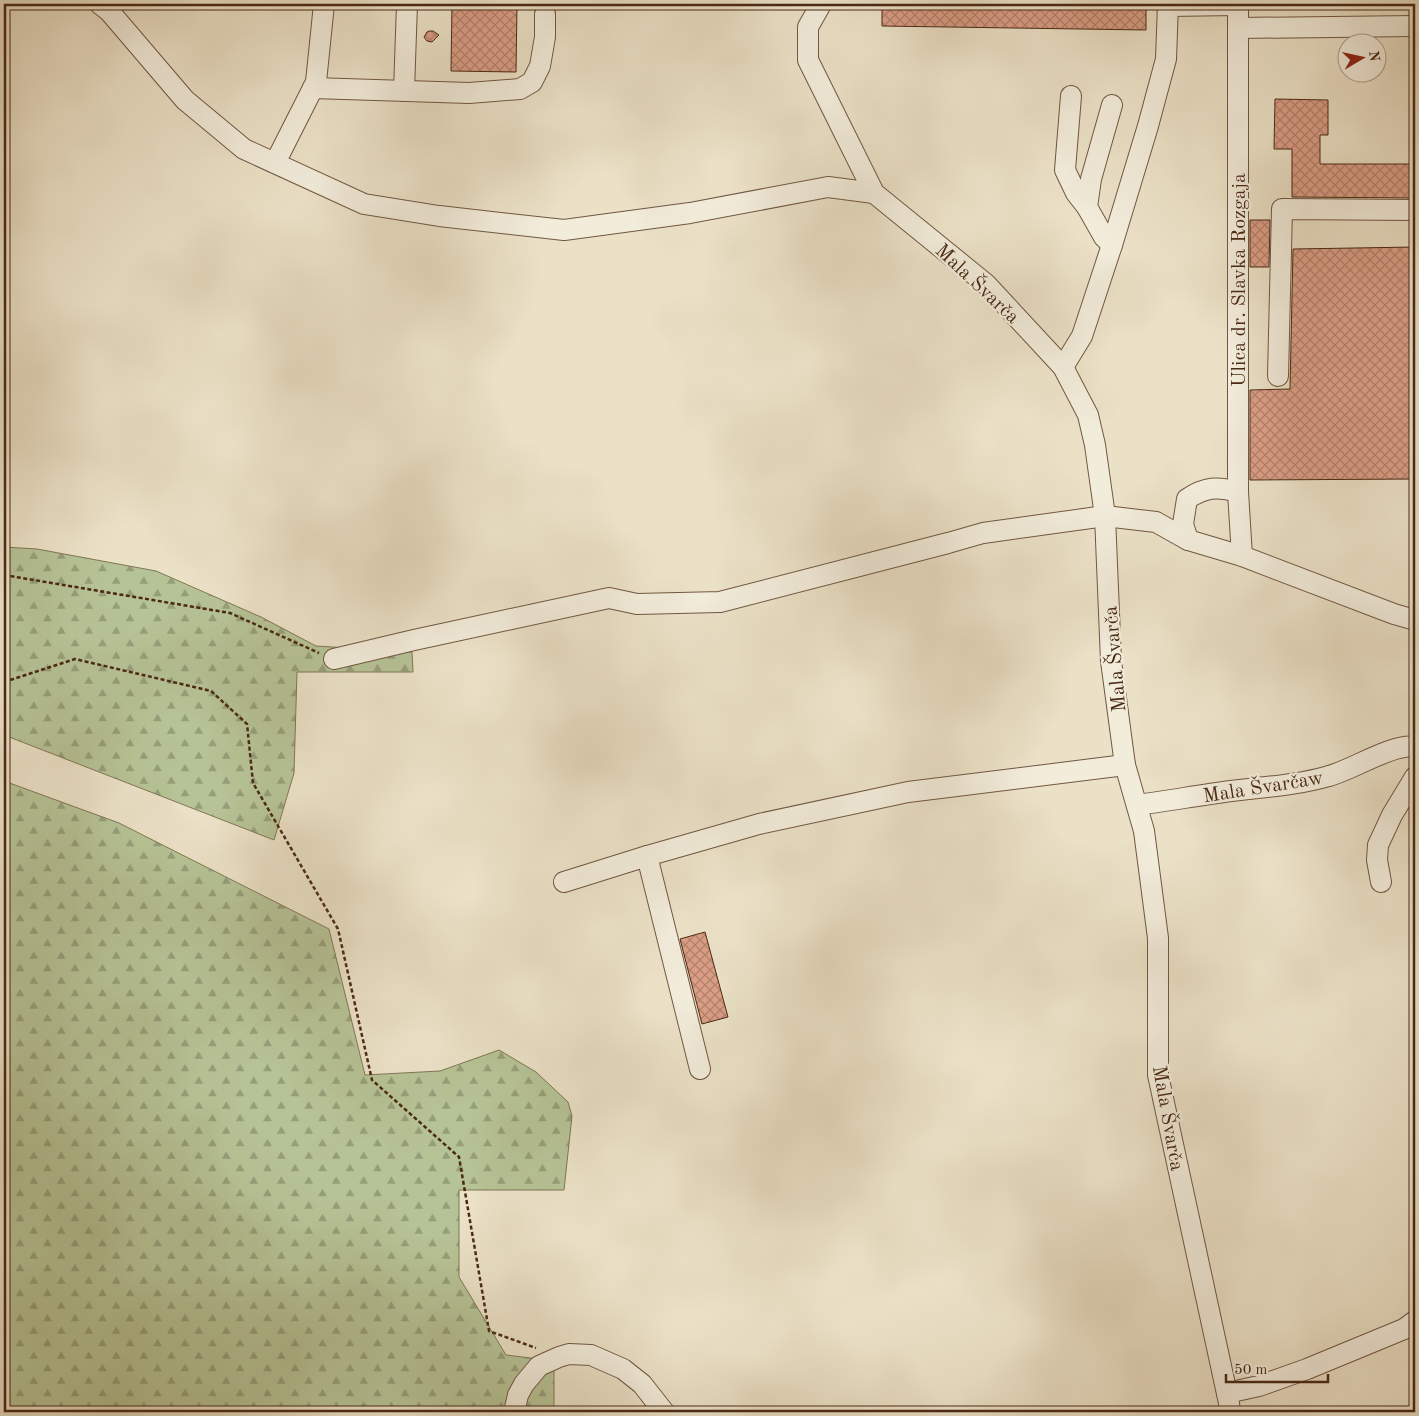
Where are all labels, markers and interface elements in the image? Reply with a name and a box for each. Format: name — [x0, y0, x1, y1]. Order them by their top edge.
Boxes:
north arrow — [1336, 32, 1386, 82]
text: N — [1366, 50, 1382, 63]
street label: Ulica dr. Slavka Rozgaja — [1230, 173, 1250, 387]
street label: Mala Švarča — [931, 238, 1025, 328]
street label: Mala Švarča — [1097, 605, 1131, 713]
street label: Mala Švarčaw — [1201, 765, 1325, 807]
street label: Mala Švarča — [1148, 1063, 1190, 1173]
scale bar — [1226, 1351, 1329, 1383]
text: 50 m — [1234, 1363, 1268, 1378]

